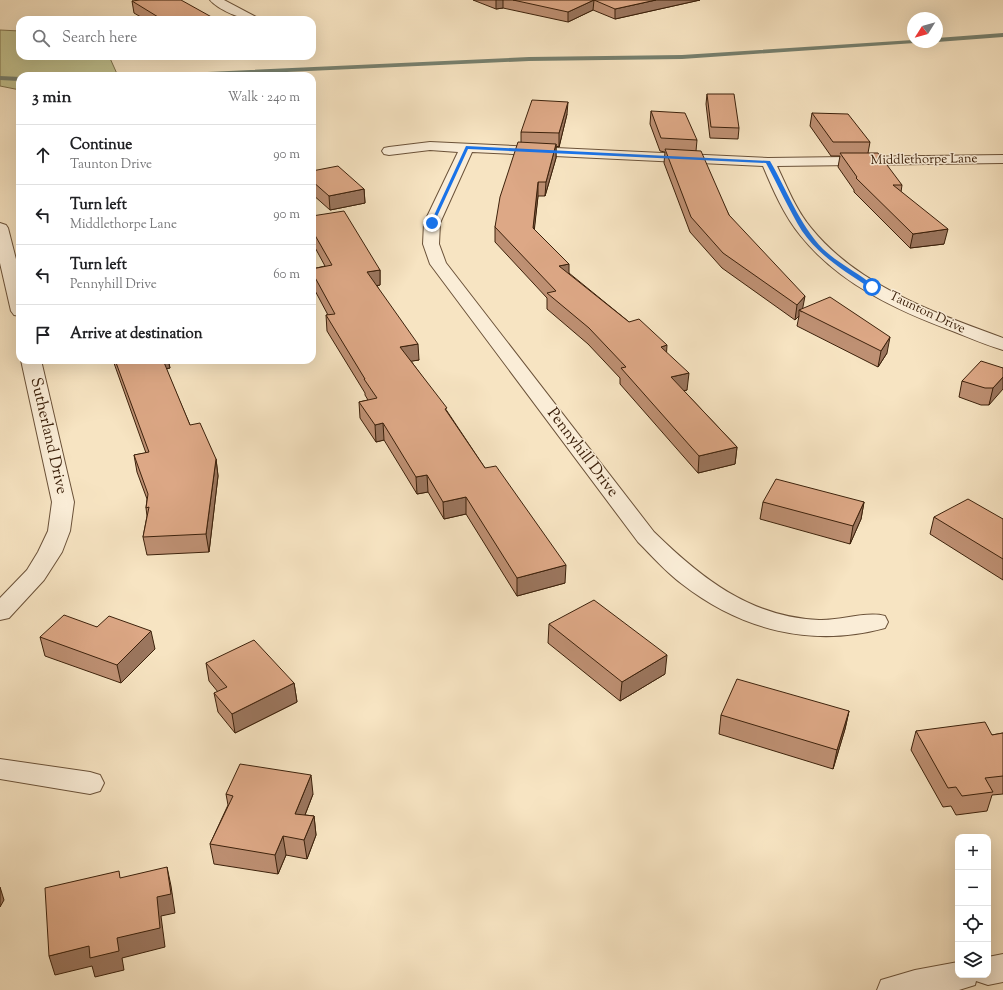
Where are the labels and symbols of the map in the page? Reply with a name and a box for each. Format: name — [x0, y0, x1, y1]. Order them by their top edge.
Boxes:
north arrow — [907, 12, 943, 48]
street label: Middlethorpe Lane — [870, 150, 978, 170]
route end — [423, 214, 441, 232]
route start — [863, 278, 881, 296]
street label: Taunton Drive — [886, 287, 968, 339]
street label: Sutherland Drive — [23, 375, 73, 497]
street label: Pennyhill Drive — [541, 403, 623, 503]

